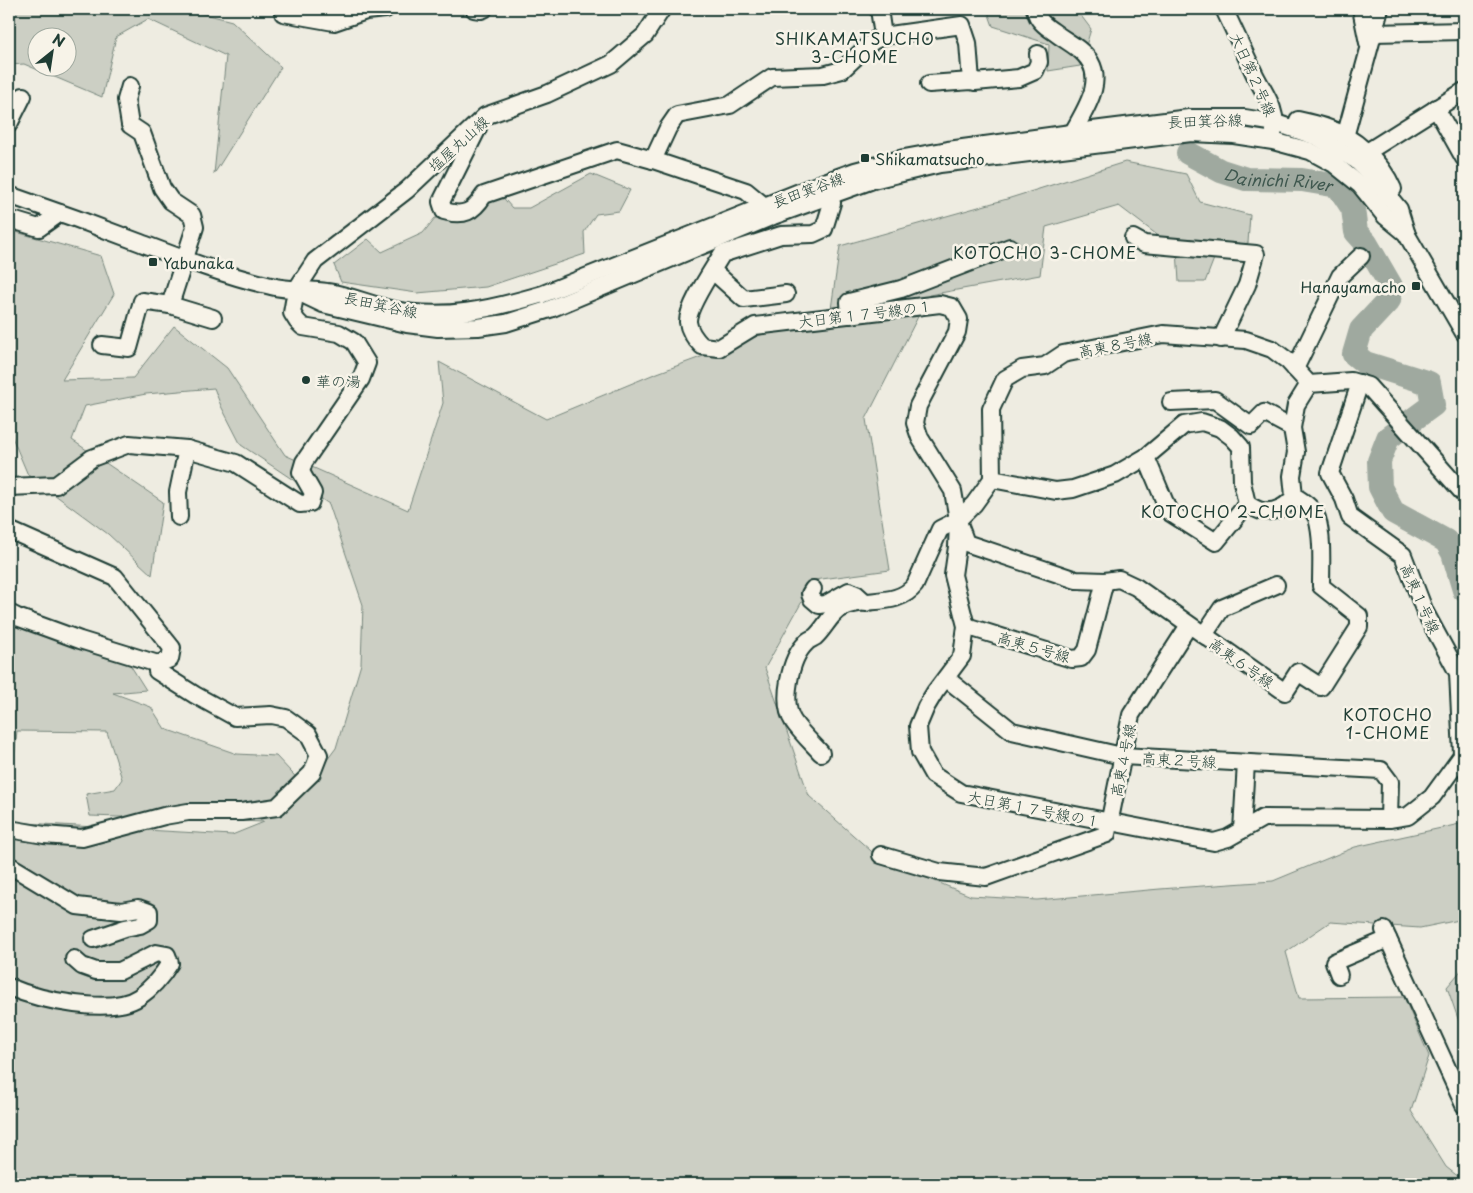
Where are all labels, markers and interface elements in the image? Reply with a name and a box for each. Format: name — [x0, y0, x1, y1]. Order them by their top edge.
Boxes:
district label: SHIKAMATSUCHO 3-CHOME — [775, 26, 935, 68]
north arrow — [28, 28, 78, 78]
text: N — [49, 28, 69, 52]
street label: 大日第２号線 — [1225, 28, 1283, 120]
street label: 長田箕谷線 — [1167, 107, 1243, 133]
street label: 塩屋丸山線 — [422, 109, 494, 177]
place label: Shikamatsucho — [875, 147, 985, 170]
marker: Shikamatsucho — [859, 152, 871, 164]
water label: Dainichi River — [1221, 161, 1337, 197]
street label: 長田箕谷線 — [769, 165, 847, 213]
district label: KOTOCHO 3-CHOME — [953, 240, 1137, 264]
place label: Yabunaka — [163, 251, 235, 274]
marker: Yabunaka — [147, 256, 159, 268]
place label: Hanayamacho — [1301, 275, 1406, 298]
marker: Hanayamacho — [1410, 280, 1422, 292]
street label: 長田箕谷線 — [342, 285, 420, 323]
street label: 大日第１７号線の１ — [797, 293, 933, 333]
street label: 高東８号線 — [1076, 326, 1154, 362]
place label: 華の湯 — [316, 369, 361, 392]
marker: 華の湯 — [300, 374, 312, 386]
district label: KOTOCHO 2-CHOME — [1141, 499, 1325, 523]
street label: 高東１号線 — [1395, 559, 1447, 637]
street label: 高東５号線 — [995, 625, 1073, 667]
street label: 高東６号線 — [1205, 631, 1279, 693]
district label: KOTOCHO 1-CHOME — [1343, 702, 1433, 744]
street label: 高東４号線 — [1104, 721, 1140, 799]
street label: 高東２号線 — [1141, 746, 1217, 772]
street label: 大日第１７号線の１ — [966, 784, 1102, 832]

